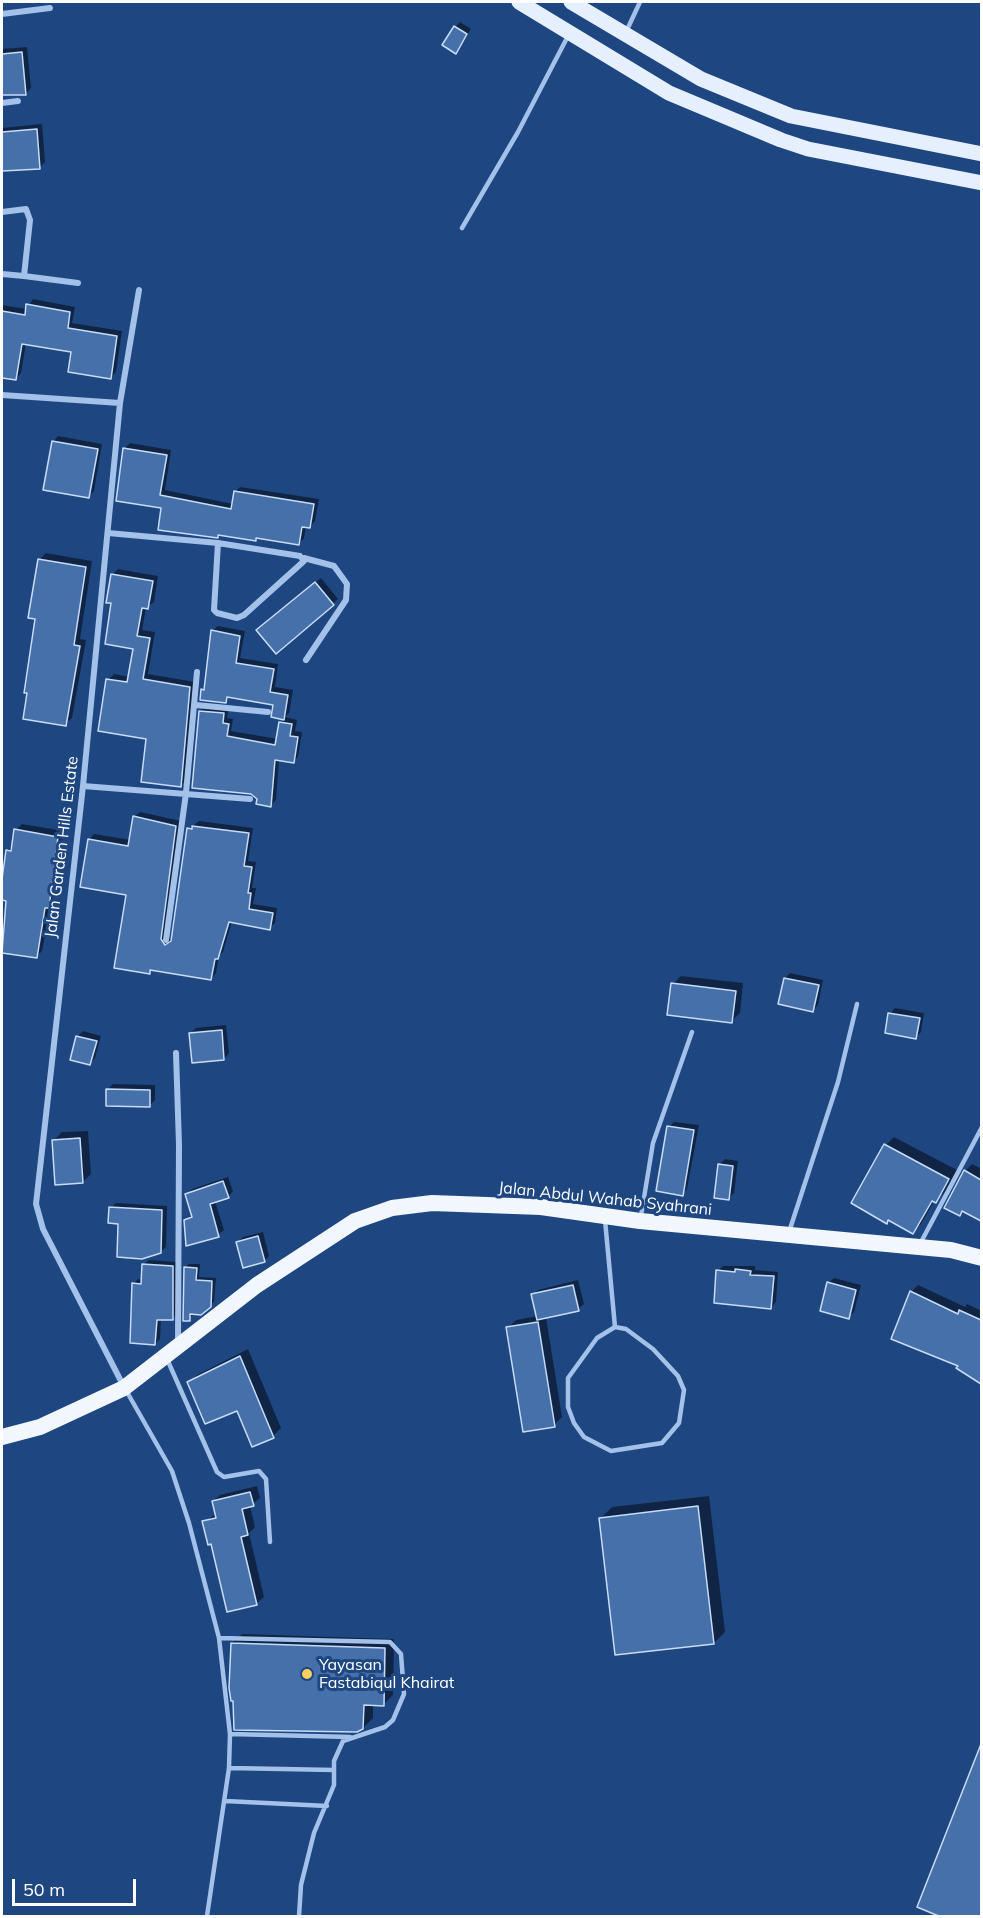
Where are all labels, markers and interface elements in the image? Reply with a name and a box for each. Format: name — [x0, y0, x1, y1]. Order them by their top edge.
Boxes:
street label: Jalan Garden Hills Estate — [41, 755, 83, 939]
street label: Jalan Abdul Wahab Syahrani — [497, 1178, 713, 1220]
place label: Yayasan Fastabiqul Khairat — [319, 1655, 454, 1693]
marker: Yayasan Fastabiqul Khairat — [300, 1667, 314, 1681]
scale bar — [15, 1867, 140, 1905]
text: 50 m — [23, 1878, 65, 1901]

